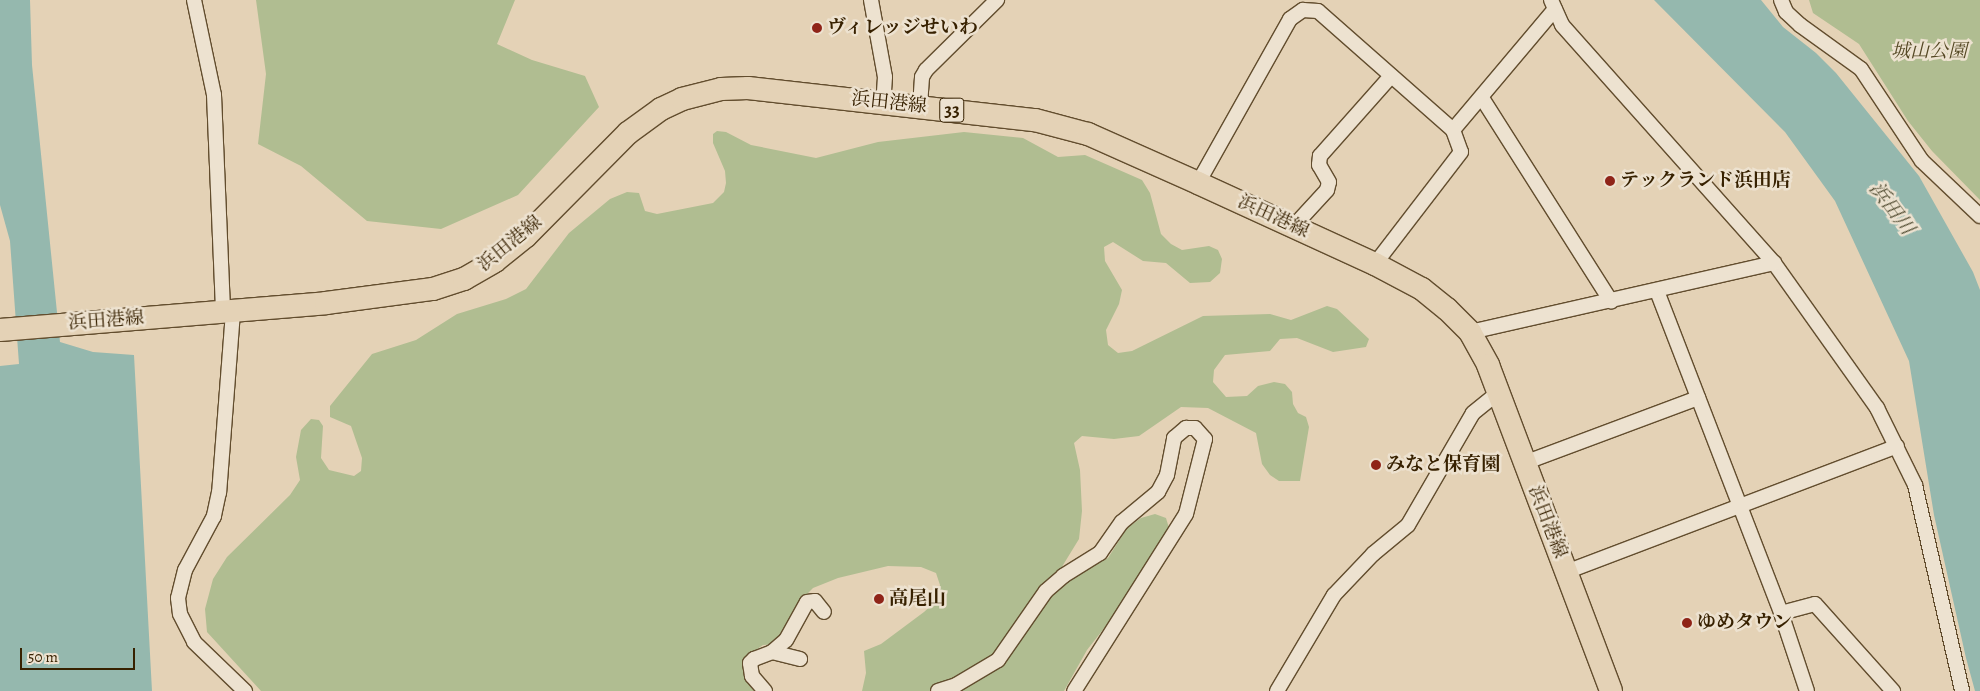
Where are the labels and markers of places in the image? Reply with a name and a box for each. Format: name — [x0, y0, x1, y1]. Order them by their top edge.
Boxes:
place label: ヴィレッジせいわ — [827, 17, 979, 39]
marker: ヴィレッジせいわ — [811, 22, 823, 34]
place label: テックランド浜田店 — [1620, 170, 1791, 192]
marker: テックランド浜田店 — [1604, 175, 1616, 187]
place label: みなと保育園 — [1386, 454, 1500, 476]
marker: みなと保育園 — [1370, 459, 1382, 471]
place label: 高尾山 — [889, 588, 946, 610]
marker: 高尾山 — [873, 593, 885, 605]
place label: ゆめタウン — [1697, 612, 1792, 634]
marker: ゆめタウン — [1681, 617, 1693, 629]

